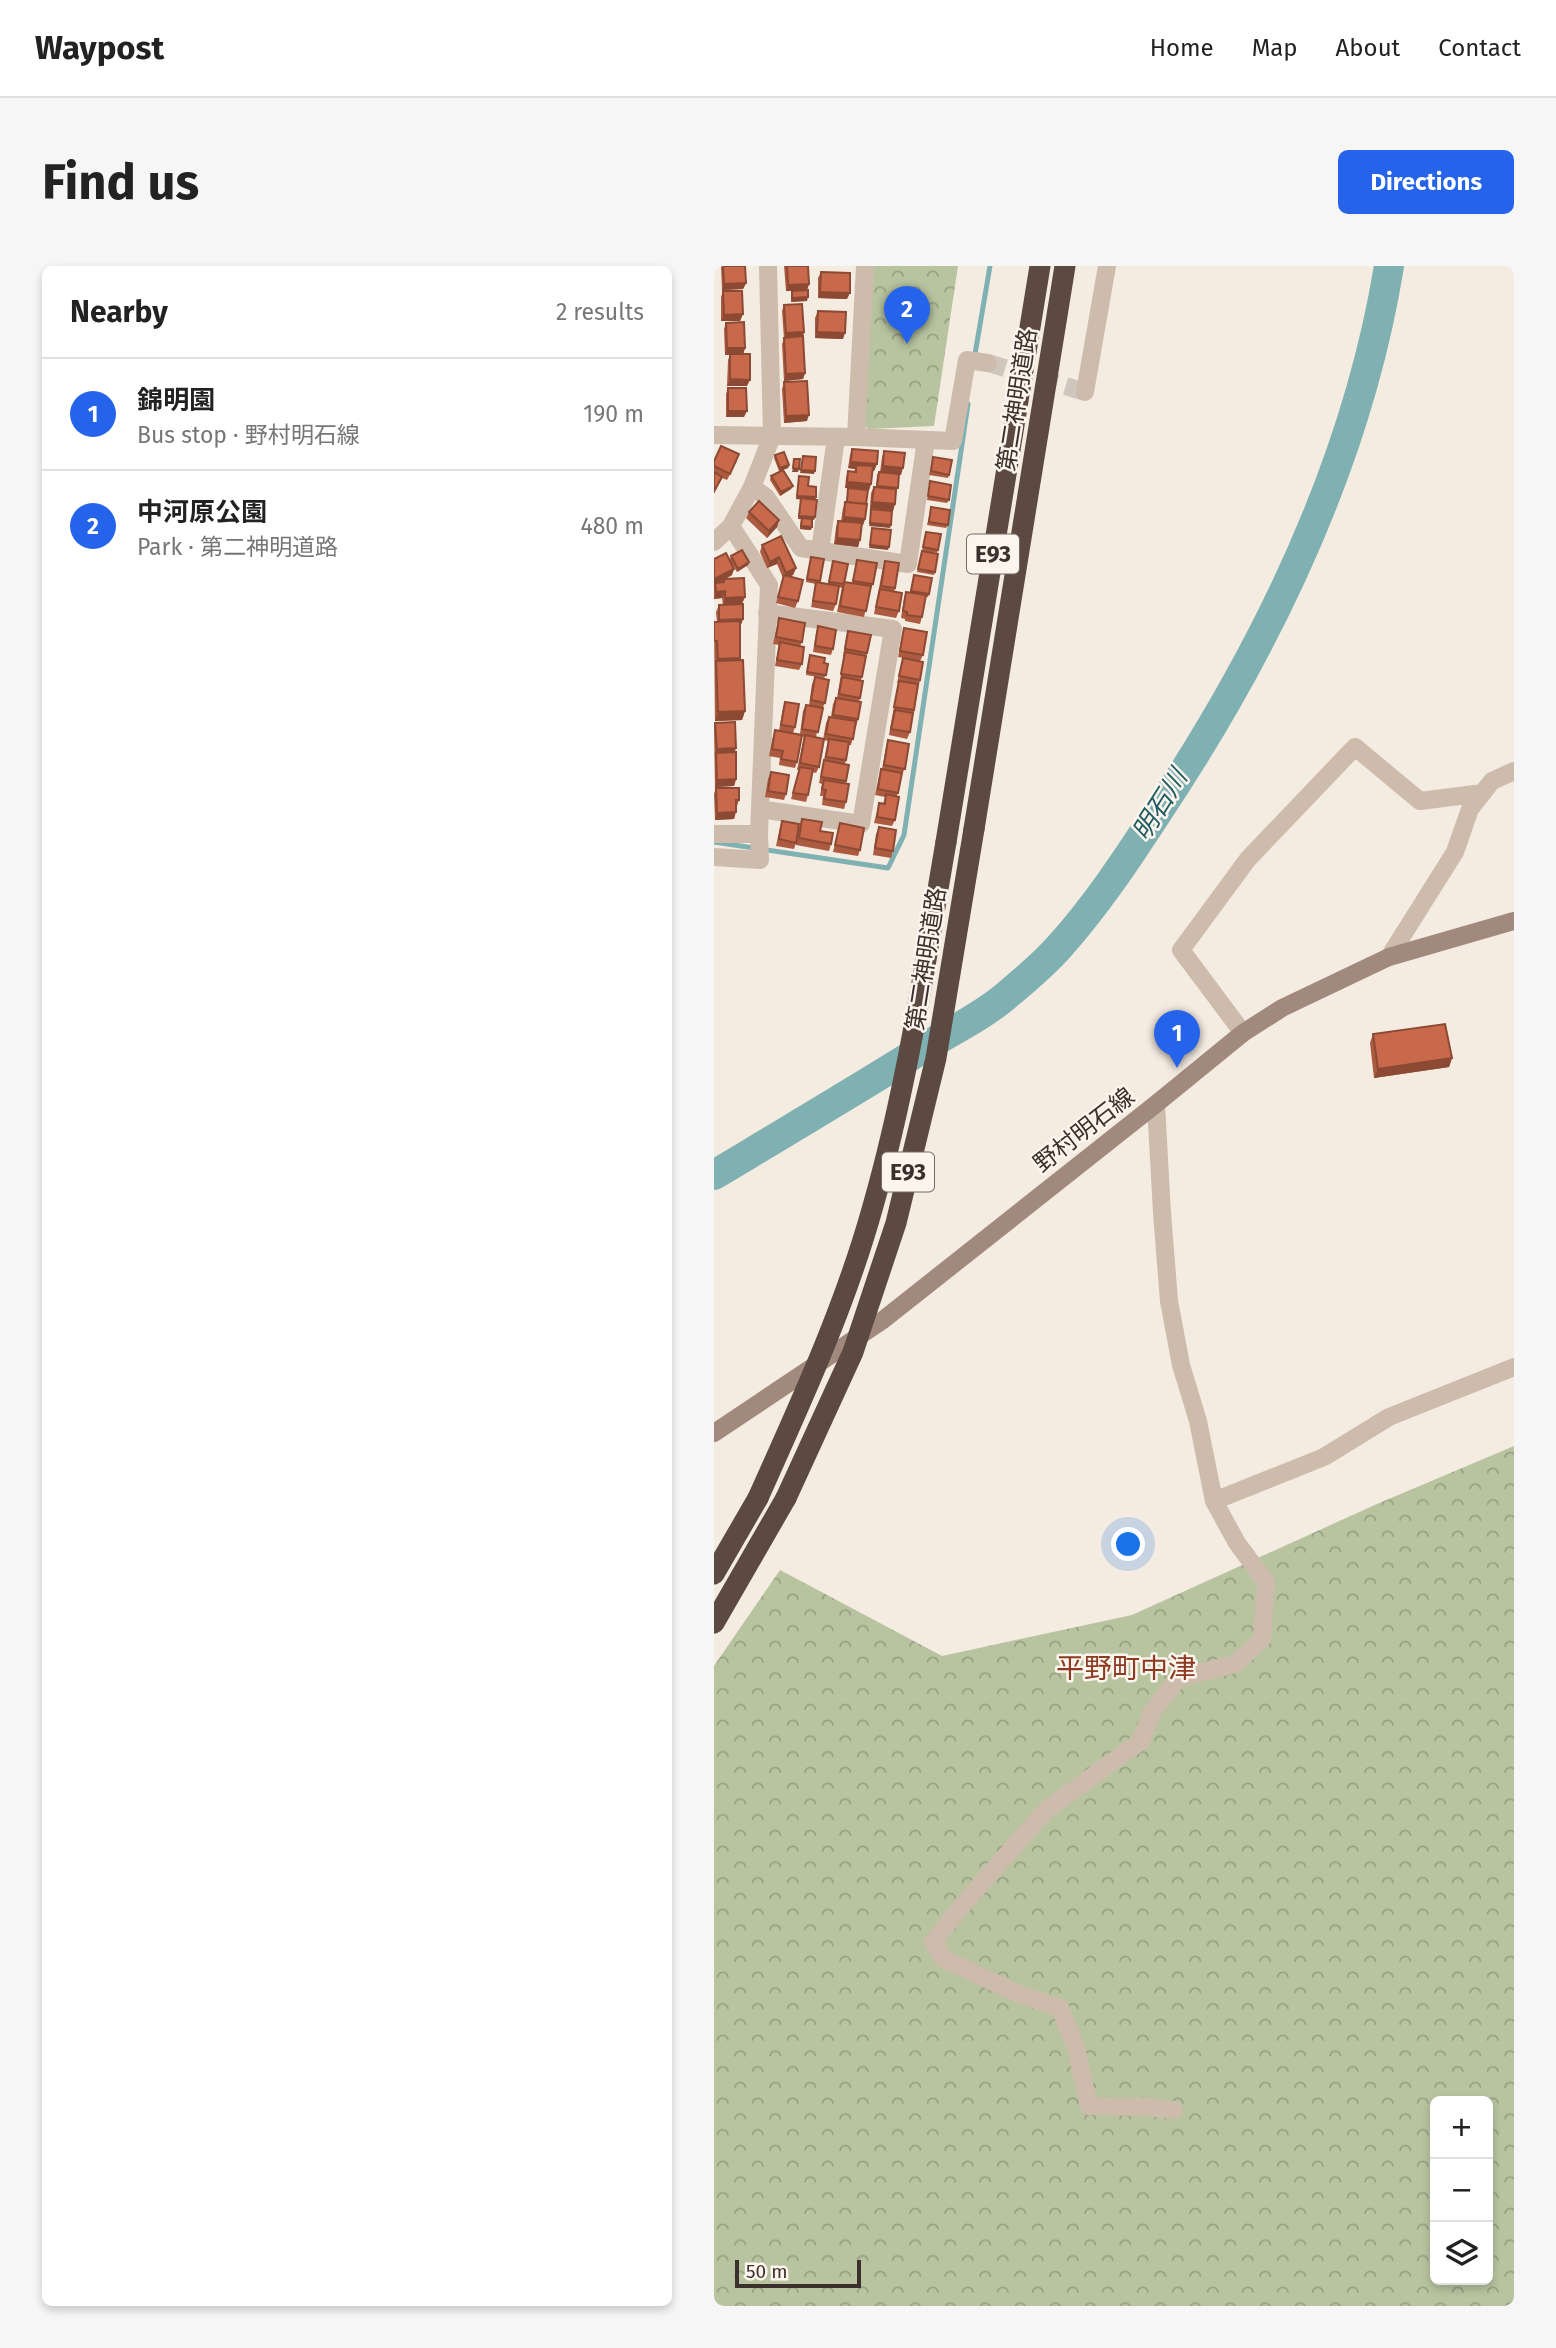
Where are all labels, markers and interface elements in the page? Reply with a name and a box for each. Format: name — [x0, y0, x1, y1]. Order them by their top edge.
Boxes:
text: Waypost — [35, 28, 164, 68]
text: Home — [1150, 34, 1214, 62]
text: Map — [1252, 34, 1298, 62]
text: About — [1336, 34, 1400, 62]
text: Contact — [1438, 34, 1521, 62]
button: Directions — [1338, 150, 1514, 214]
text: Find us — [42, 153, 199, 212]
pin: 2 — [884, 286, 930, 344]
text: Nearby — [70, 294, 168, 330]
text: 2 results — [556, 298, 644, 326]
street label: 第二神明道路 — [992, 327, 1042, 473]
text: 錦明園 — [137, 385, 215, 416]
text: 1 — [88, 400, 98, 428]
text: 190 m — [583, 400, 644, 428]
text: Bus stop · 野村明石線 — [137, 421, 360, 449]
text: 中河原公園 — [137, 497, 267, 528]
text: 2 — [87, 512, 99, 540]
text: 480 m — [580, 512, 644, 540]
text: Park · 第二神明道路 — [137, 533, 338, 561]
road number: E93 — [967, 534, 1019, 574]
water label: 明石川 — [1126, 761, 1195, 846]
street label: 第二神明道路 — [901, 886, 951, 1032]
pin: 1 — [1154, 1010, 1200, 1068]
street label: 野村明石線 — [1028, 1082, 1140, 1178]
road number: E93 — [882, 1152, 934, 1191]
your location — [1111, 1527, 1145, 1561]
district label: 平野町中津 — [1056, 1652, 1196, 1685]
map controls — [1430, 2096, 1493, 2285]
button: + — [1430, 2096, 1493, 2159]
button: − — [1430, 2159, 1493, 2222]
button: layers — [1430, 2222, 1493, 2285]
scale bar — [735, 2257, 861, 2289]
text: 50 m — [746, 2260, 787, 2283]

